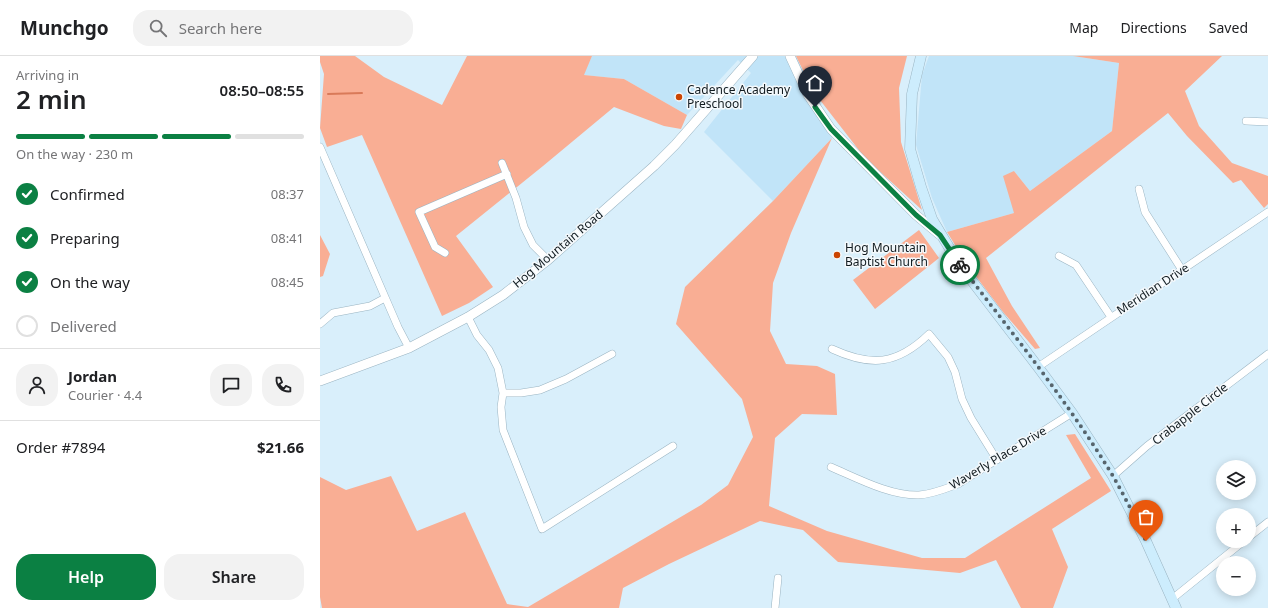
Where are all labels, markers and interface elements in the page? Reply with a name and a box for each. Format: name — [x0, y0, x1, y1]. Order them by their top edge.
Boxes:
search box — [133, 10, 413, 46]
text: Munchgo — [20, 15, 109, 41]
icon: search — [147, 17, 169, 39]
text: Search here — [179, 18, 262, 38]
text: Map — [1069, 18, 1098, 37]
text: Directions — [1120, 18, 1187, 37]
text: Saved — [1209, 18, 1248, 37]
text: Arriving in — [16, 66, 79, 84]
pin — [798, 66, 832, 107]
icon: home — [804, 72, 826, 94]
text: 08:50–08:55 — [220, 80, 304, 100]
text: 2 min — [16, 81, 87, 117]
place label: Cadence Academy Preschool — [687, 81, 791, 112]
marker: Cadence Academy Preschool — [674, 92, 684, 102]
text: On the way · 230 m — [16, 145, 133, 163]
icon: check — [16, 183, 38, 205]
text: Confirmed — [50, 184, 125, 204]
text: 08:37 — [271, 185, 304, 203]
street label: Hog Mountain Road — [509, 206, 606, 292]
icon: check — [16, 227, 38, 249]
text: Preparing — [50, 228, 120, 248]
text: 08:41 — [271, 229, 304, 247]
place label: Hog Mountain Baptist Church — [845, 239, 928, 270]
courier — [940, 245, 980, 285]
marker: Hog Mountain Baptist Church — [832, 250, 842, 260]
icon: bike — [949, 254, 971, 276]
street label: Meridian Drive — [1113, 259, 1192, 318]
icon: check — [16, 271, 38, 293]
text: On the way — [50, 272, 130, 292]
text: 08:45 — [271, 273, 304, 291]
text: Delivered — [50, 316, 117, 336]
button: person — [16, 364, 58, 406]
button: chat — [210, 364, 252, 406]
button: phone — [262, 364, 304, 406]
text: Jordan — [68, 366, 117, 386]
street label: Crabapple Circle — [1148, 378, 1231, 449]
text: Courier · 4.4 — [68, 386, 142, 404]
street label: Waverly Place Drive — [946, 422, 1050, 493]
text: Order #7894 — [16, 437, 105, 457]
text: $21.66 — [257, 437, 304, 457]
map controls — [1216, 460, 1256, 596]
button: layers — [1216, 460, 1256, 500]
pin — [1129, 500, 1163, 541]
icon: bag — [1135, 506, 1157, 528]
button: + — [1216, 508, 1256, 548]
button: Help — [16, 554, 156, 600]
button: Share — [164, 554, 304, 600]
button: − — [1216, 556, 1256, 596]

